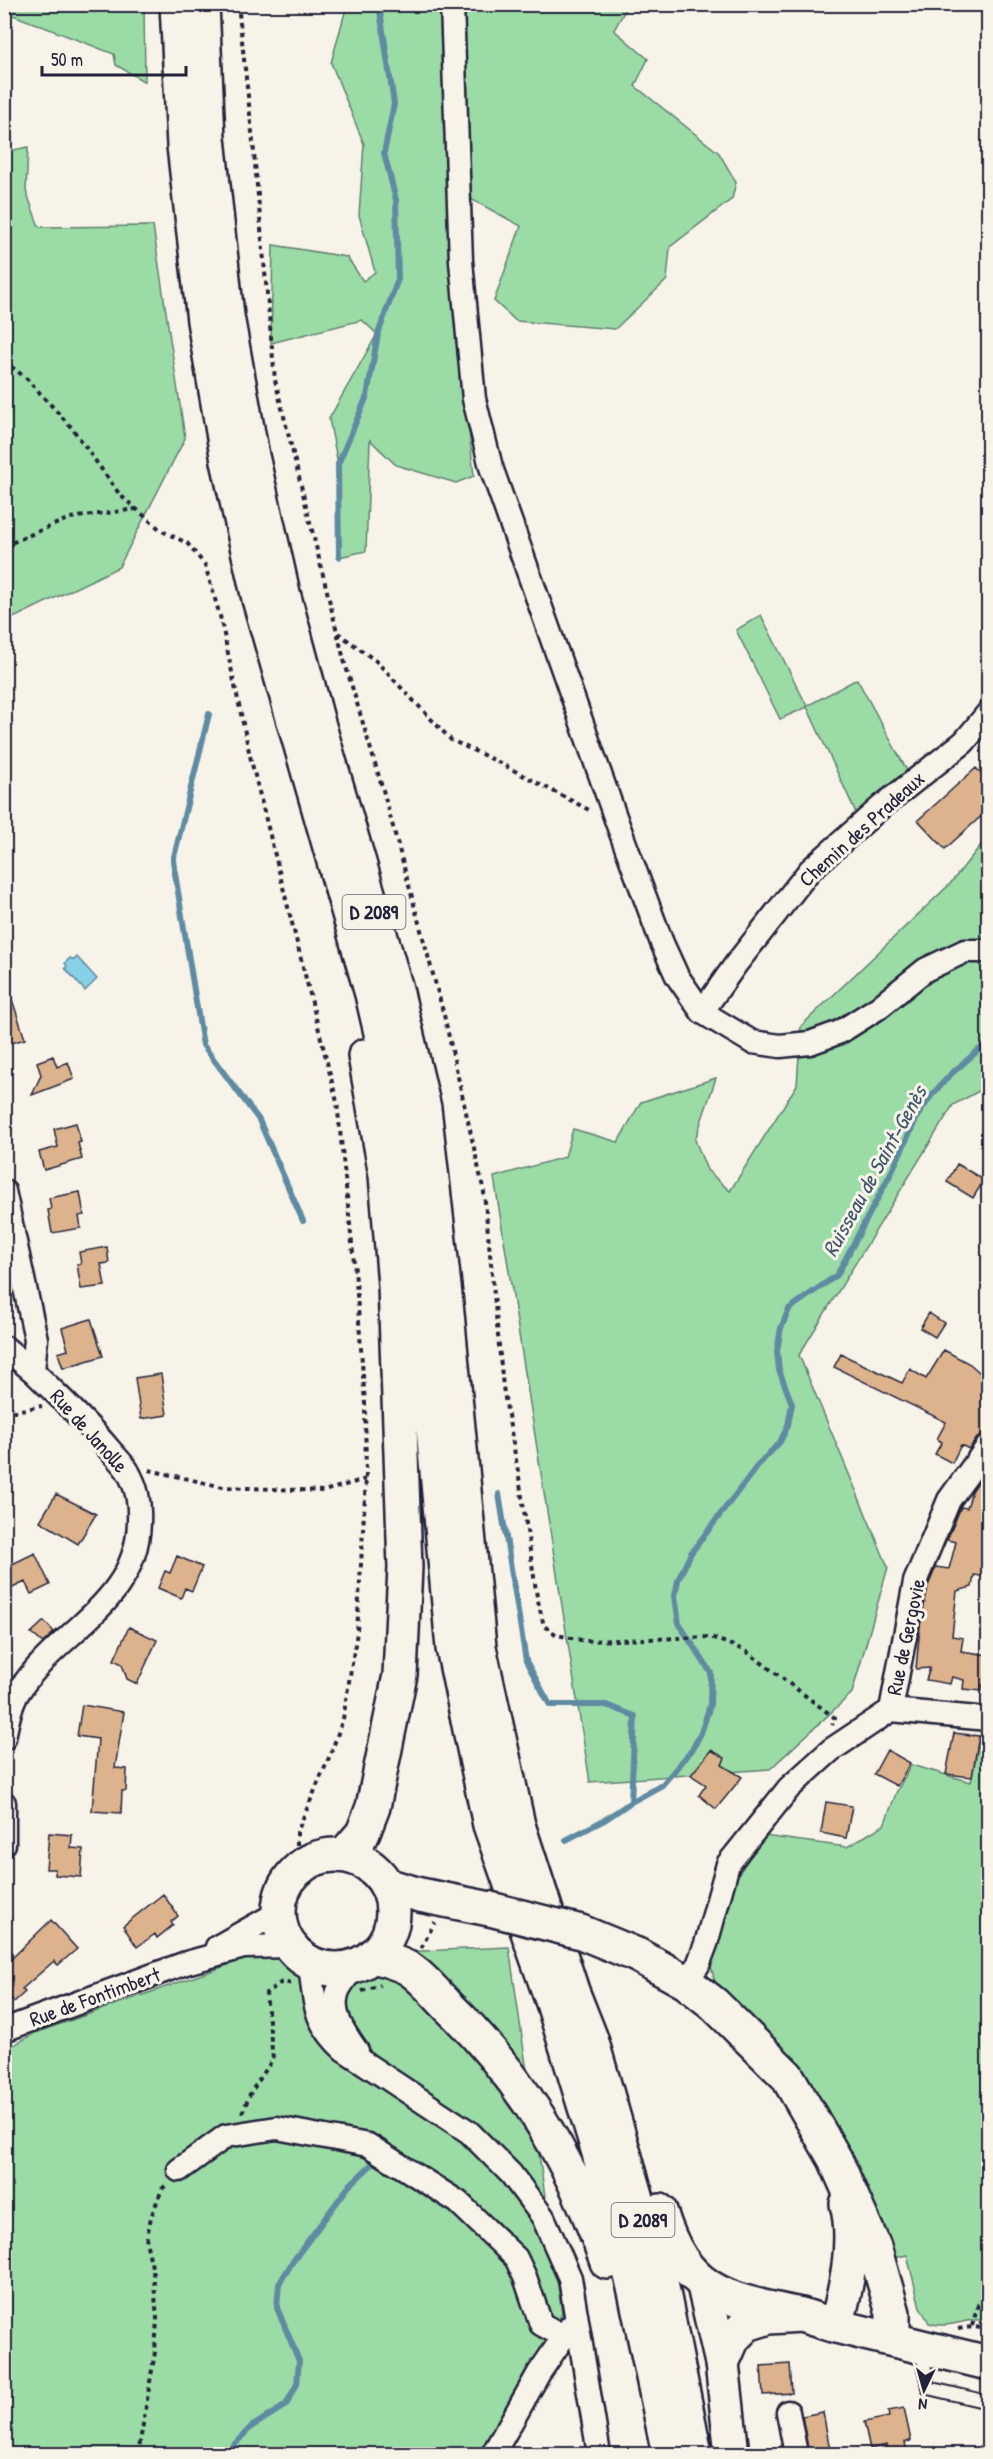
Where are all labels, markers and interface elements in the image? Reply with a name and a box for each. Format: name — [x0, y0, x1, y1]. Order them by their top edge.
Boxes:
scale bar — [42, 39, 186, 77]
text: 50 m — [51, 47, 83, 72]
street label: Chemin des Pradeaux — [792, 764, 931, 893]
road number: D 2089 — [342, 895, 406, 929]
water label: Ruisseau de Saint-Genès — [815, 1078, 935, 1262]
street label: Rue de Janolle — [44, 1382, 135, 1479]
street label: Rue de Gergovie — [879, 1576, 932, 1698]
street label: Rue de Fontimbert — [26, 1959, 165, 2034]
road number: D 2089 — [612, 2203, 674, 2237]
north arrow — [894, 2360, 954, 2420]
text: N — [917, 2394, 928, 2416]

